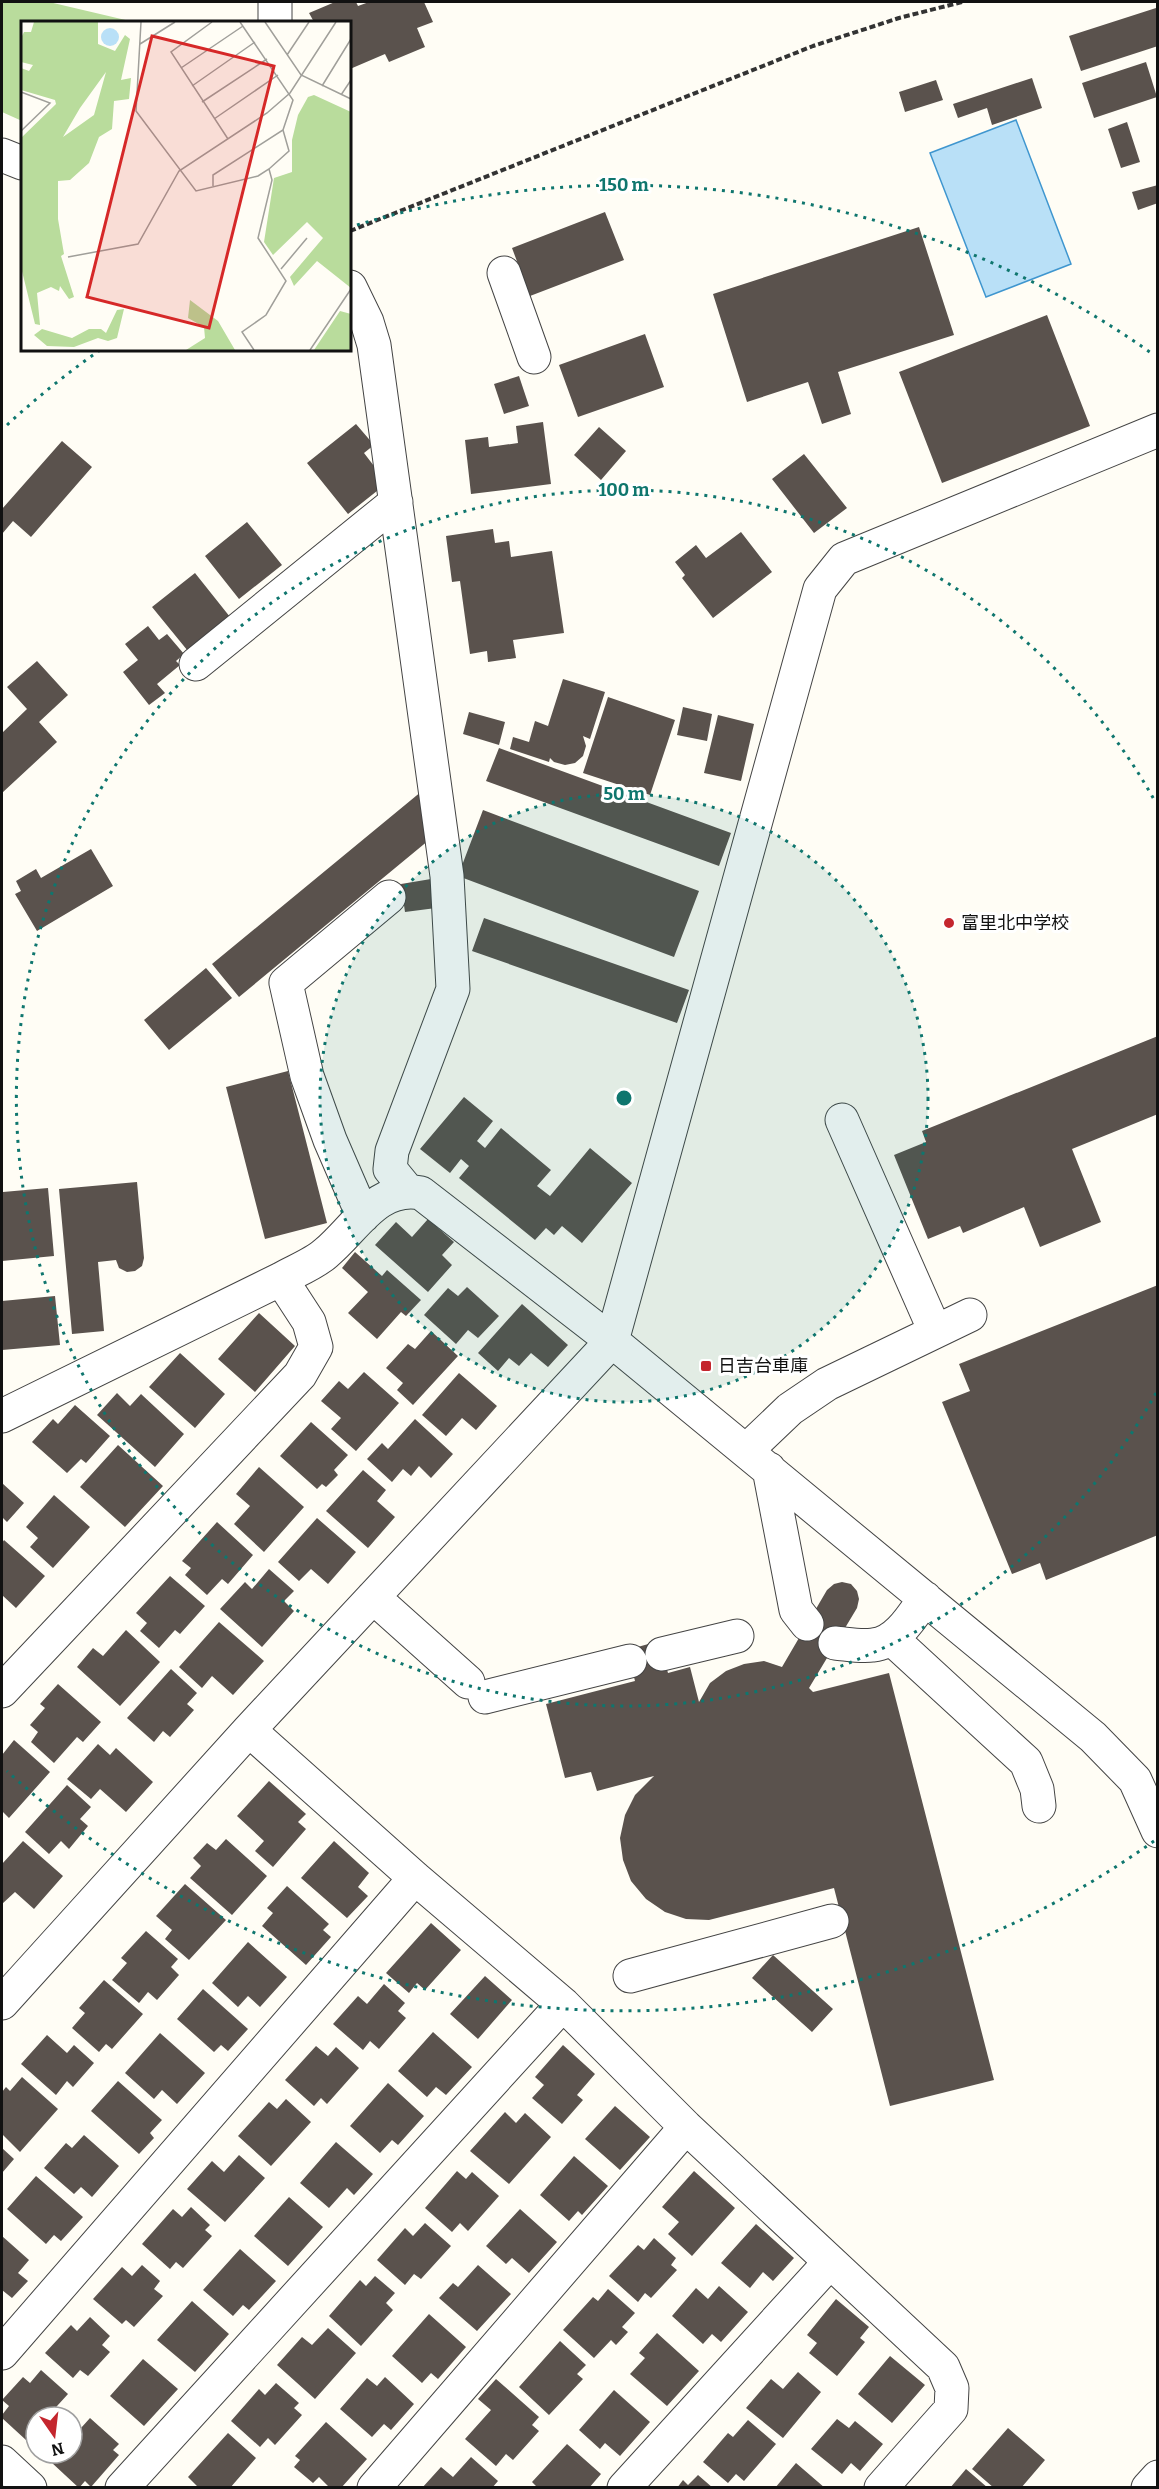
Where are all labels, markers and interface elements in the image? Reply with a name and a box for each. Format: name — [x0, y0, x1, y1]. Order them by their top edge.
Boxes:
inset map — [21, 21, 351, 351]
text: 150 m — [599, 174, 649, 196]
text: 100 m — [598, 479, 650, 501]
text: 50 m — [603, 783, 645, 805]
place label: 富里北中学校 — [961, 912, 1069, 934]
marker: 富里北中学校 — [942, 916, 956, 930]
centre of rings — [614, 1088, 634, 1108]
place label: 日吉台車庫 — [718, 1355, 808, 1377]
marker: 日吉台車庫 — [699, 1359, 713, 1373]
north arrow — [24, 2405, 84, 2465]
text: N — [49, 2438, 66, 2460]

